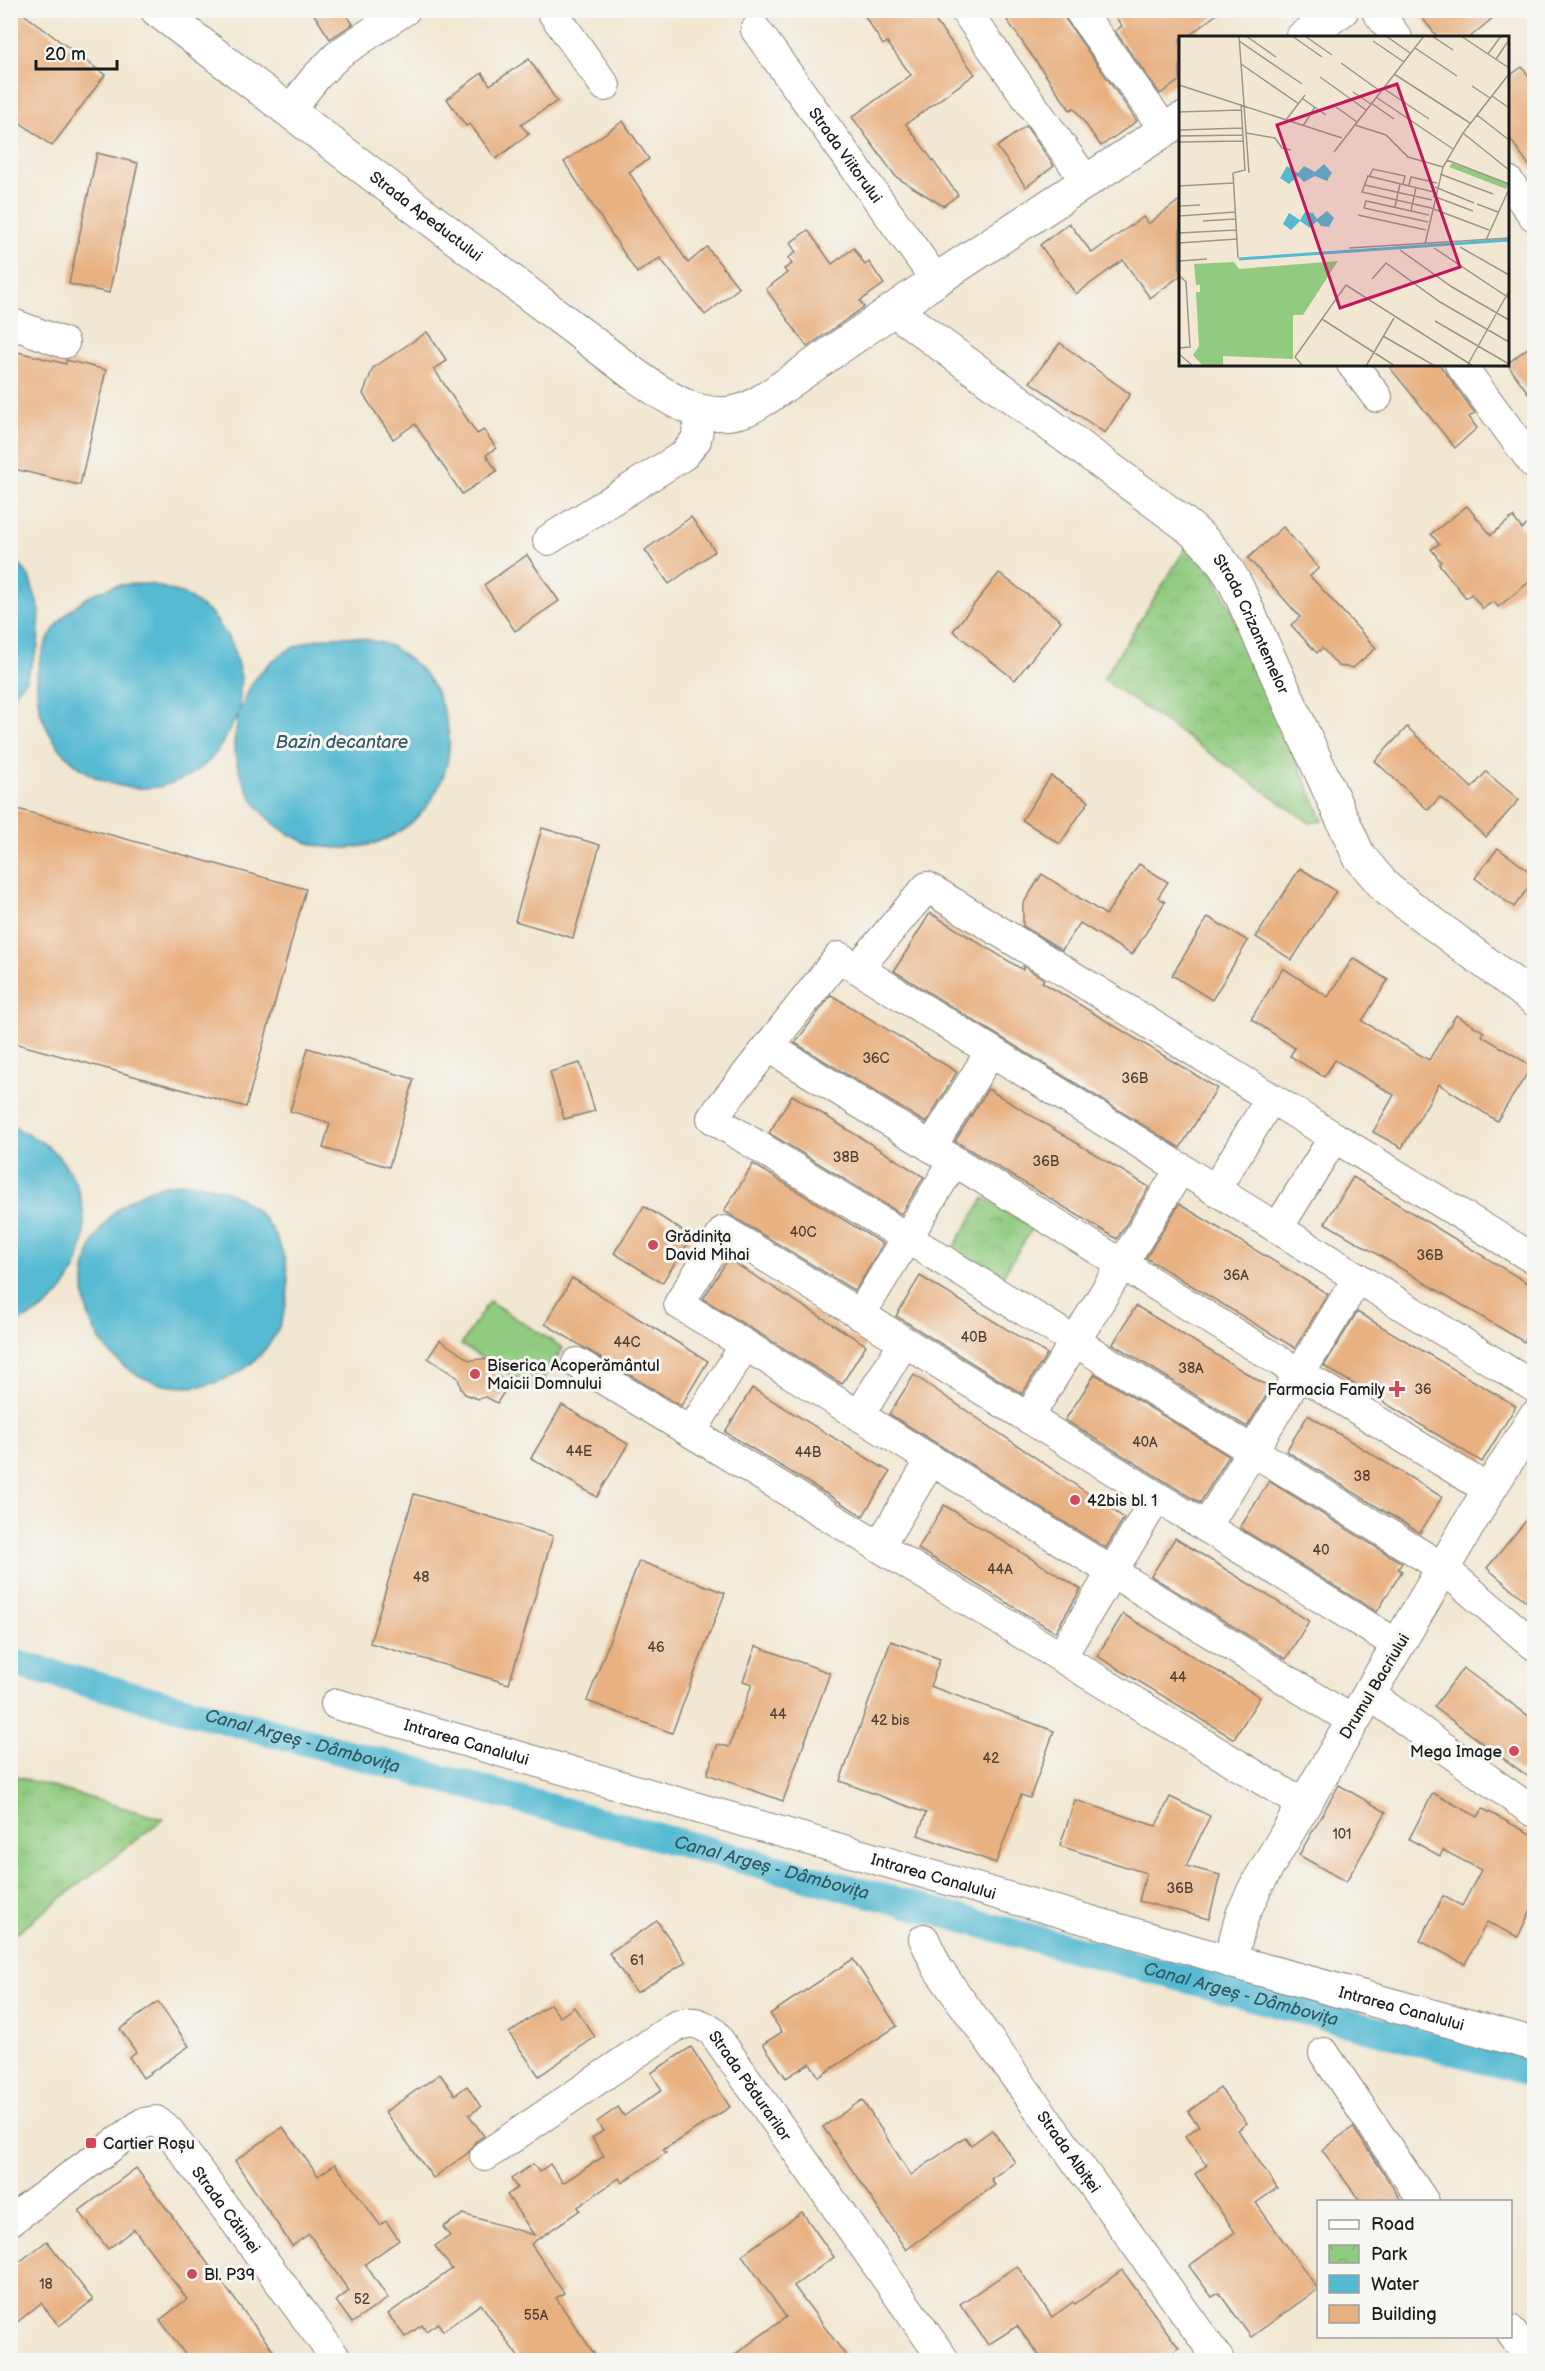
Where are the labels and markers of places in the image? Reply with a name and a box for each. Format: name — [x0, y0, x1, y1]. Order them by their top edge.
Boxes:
place label: Grădinița David Mihai — [665, 1228, 750, 1265]
marker: Grădinița David Mihai — [646, 1238, 660, 1252]
place label: Biserica Acoperământul Maicii Domnului — [487, 1357, 659, 1394]
marker: Biserica Acoperământul Maicii Domnului — [468, 1367, 482, 1381]
place label: Farmacia Family — [1267, 1381, 1386, 1400]
marker: Farmacia Family — [1390, 1382, 1404, 1396]
place label: 42bis bl. 1 — [1087, 1492, 1157, 1511]
marker: 42bis bl. 1 — [1068, 1493, 1082, 1507]
place label: Mega Image — [1410, 1743, 1503, 1762]
marker: Mega Image — [1507, 1744, 1521, 1758]
place label: Cartier Roșu — [103, 2135, 195, 2154]
marker: Cartier Roșu — [84, 2136, 98, 2150]
place label: Bl. P39 — [204, 2266, 255, 2285]
marker: Bl. P39 — [185, 2267, 199, 2281]

